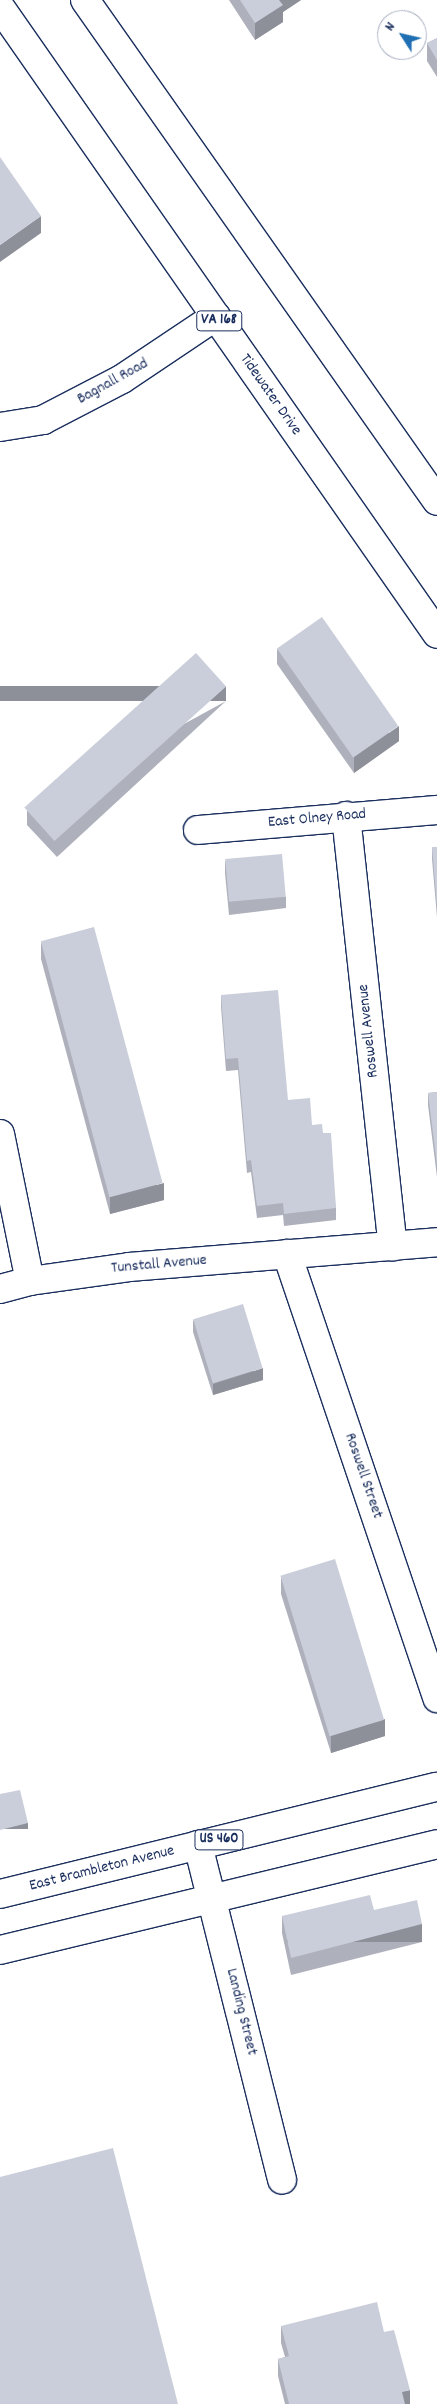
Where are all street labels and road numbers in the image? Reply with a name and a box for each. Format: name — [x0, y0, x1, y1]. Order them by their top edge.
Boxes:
road number: VA 168 — [195, 308, 243, 334]
street label: Tidewater Drive — [235, 351, 305, 439]
street label: Bagnall Road — [74, 355, 152, 409]
street label: East Olney Road — [267, 805, 367, 833]
street label: Roswell Avenue — [355, 983, 383, 1079]
street label: Tunstall Avenue — [110, 1251, 208, 1279]
street label: Roswell Street — [339, 1431, 387, 1521]
road number: US 460 — [194, 1828, 244, 1852]
street label: East Brambleton Avenue — [28, 1842, 176, 1896]
street label: Landing Street — [221, 1967, 261, 2057]

